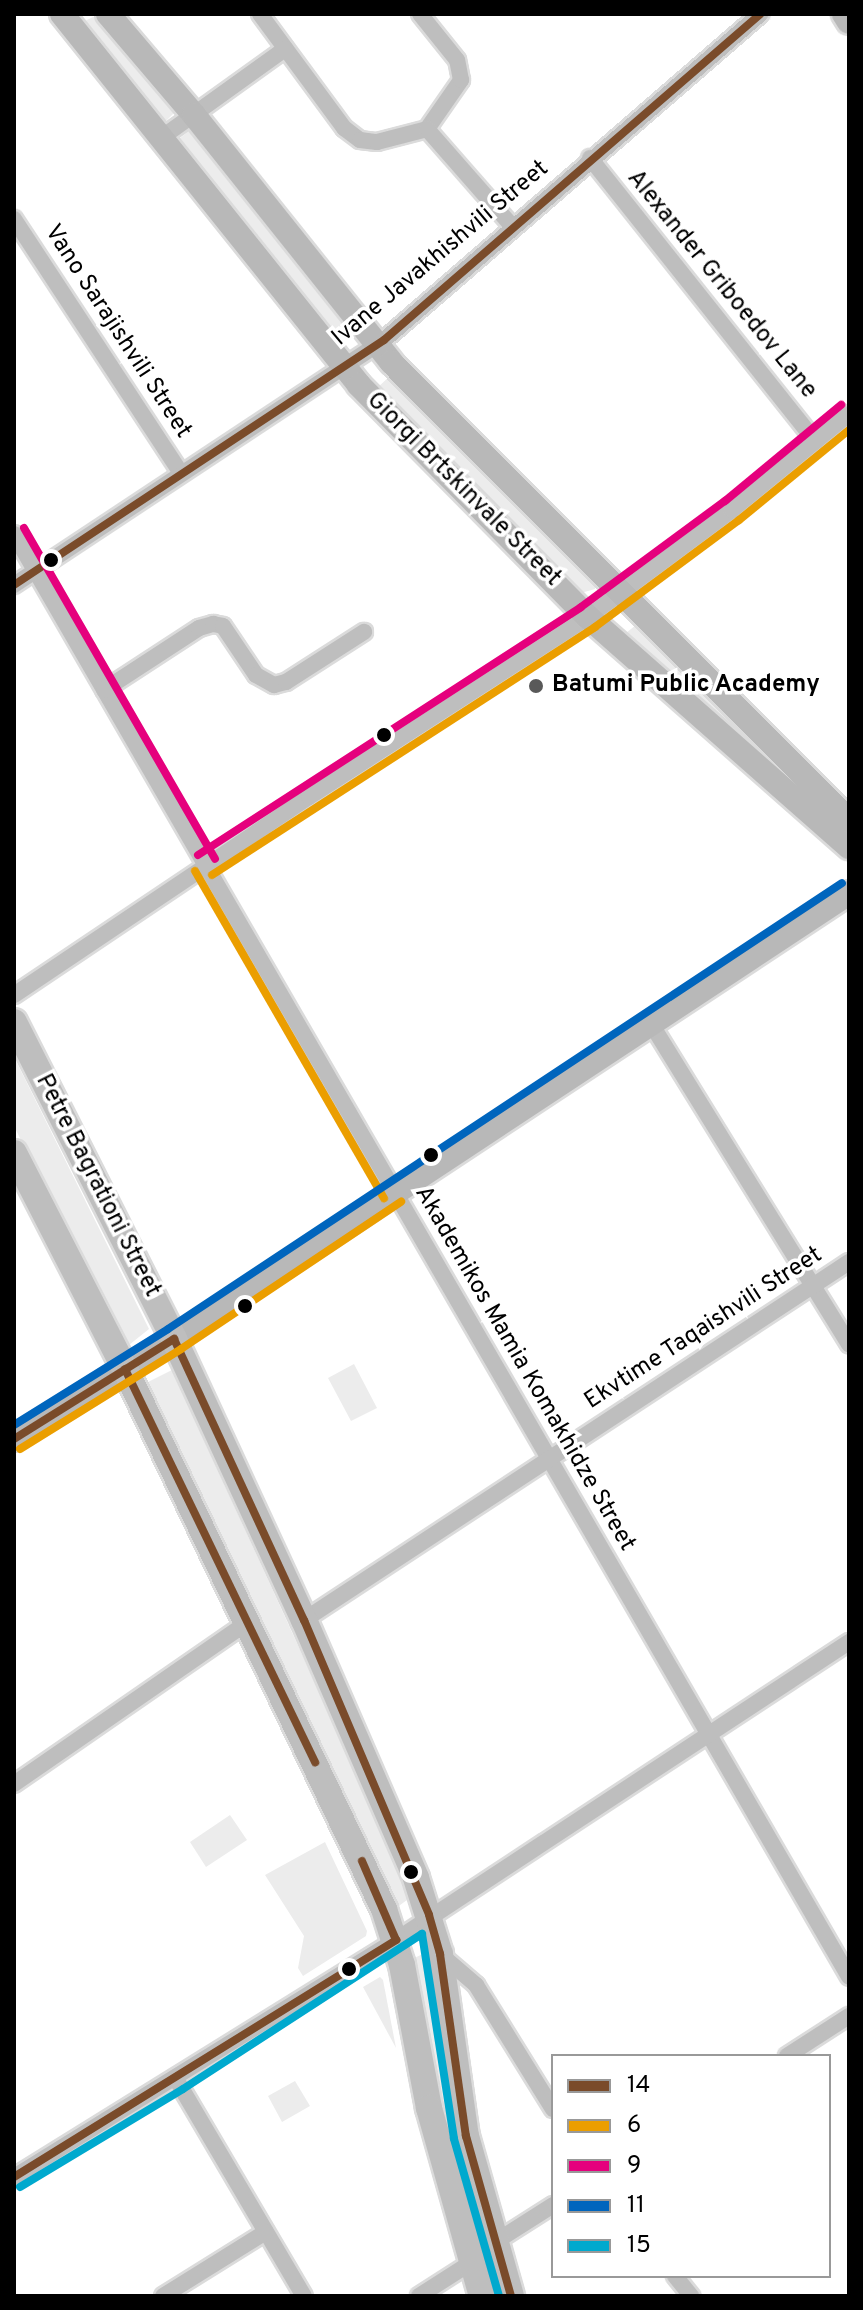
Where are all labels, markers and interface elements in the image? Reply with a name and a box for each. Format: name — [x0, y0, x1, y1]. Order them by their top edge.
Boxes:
street label: Ivane Javakhishvili Street — [327, 155, 555, 353]
street label: Alexander Griboedov Lane — [620, 165, 822, 405]
street label: Vano Sarajishvili Street — [37, 220, 197, 444]
street label: Giorgi Brtskinvale Street — [360, 387, 566, 593]
unlabelled marker — [43, 552, 59, 568]
place label: Batumi Public Academy — [552, 672, 821, 700]
marker: Batumi Public Academy — [527, 677, 545, 695]
unlabelled marker — [376, 727, 392, 743]
street label: Petre Bagrationi Street — [28, 1070, 166, 1302]
unlabelled marker — [423, 1147, 439, 1163]
street label: Akademikos Mamia Komakhidze Street — [407, 1181, 641, 1557]
street label: Ekvtime Taqaishvili Street — [579, 1241, 829, 1417]
unlabelled marker — [237, 1298, 253, 1314]
unlabelled marker — [403, 1864, 419, 1880]
unlabelled marker — [341, 1961, 357, 1977]
legend — [551, 2054, 831, 2278]
text: 14 — [627, 2071, 650, 2101]
text: 6 — [627, 2111, 641, 2141]
text: 9 — [627, 2151, 641, 2181]
text: 11 — [627, 2191, 645, 2221]
text: 15 — [627, 2231, 651, 2261]

